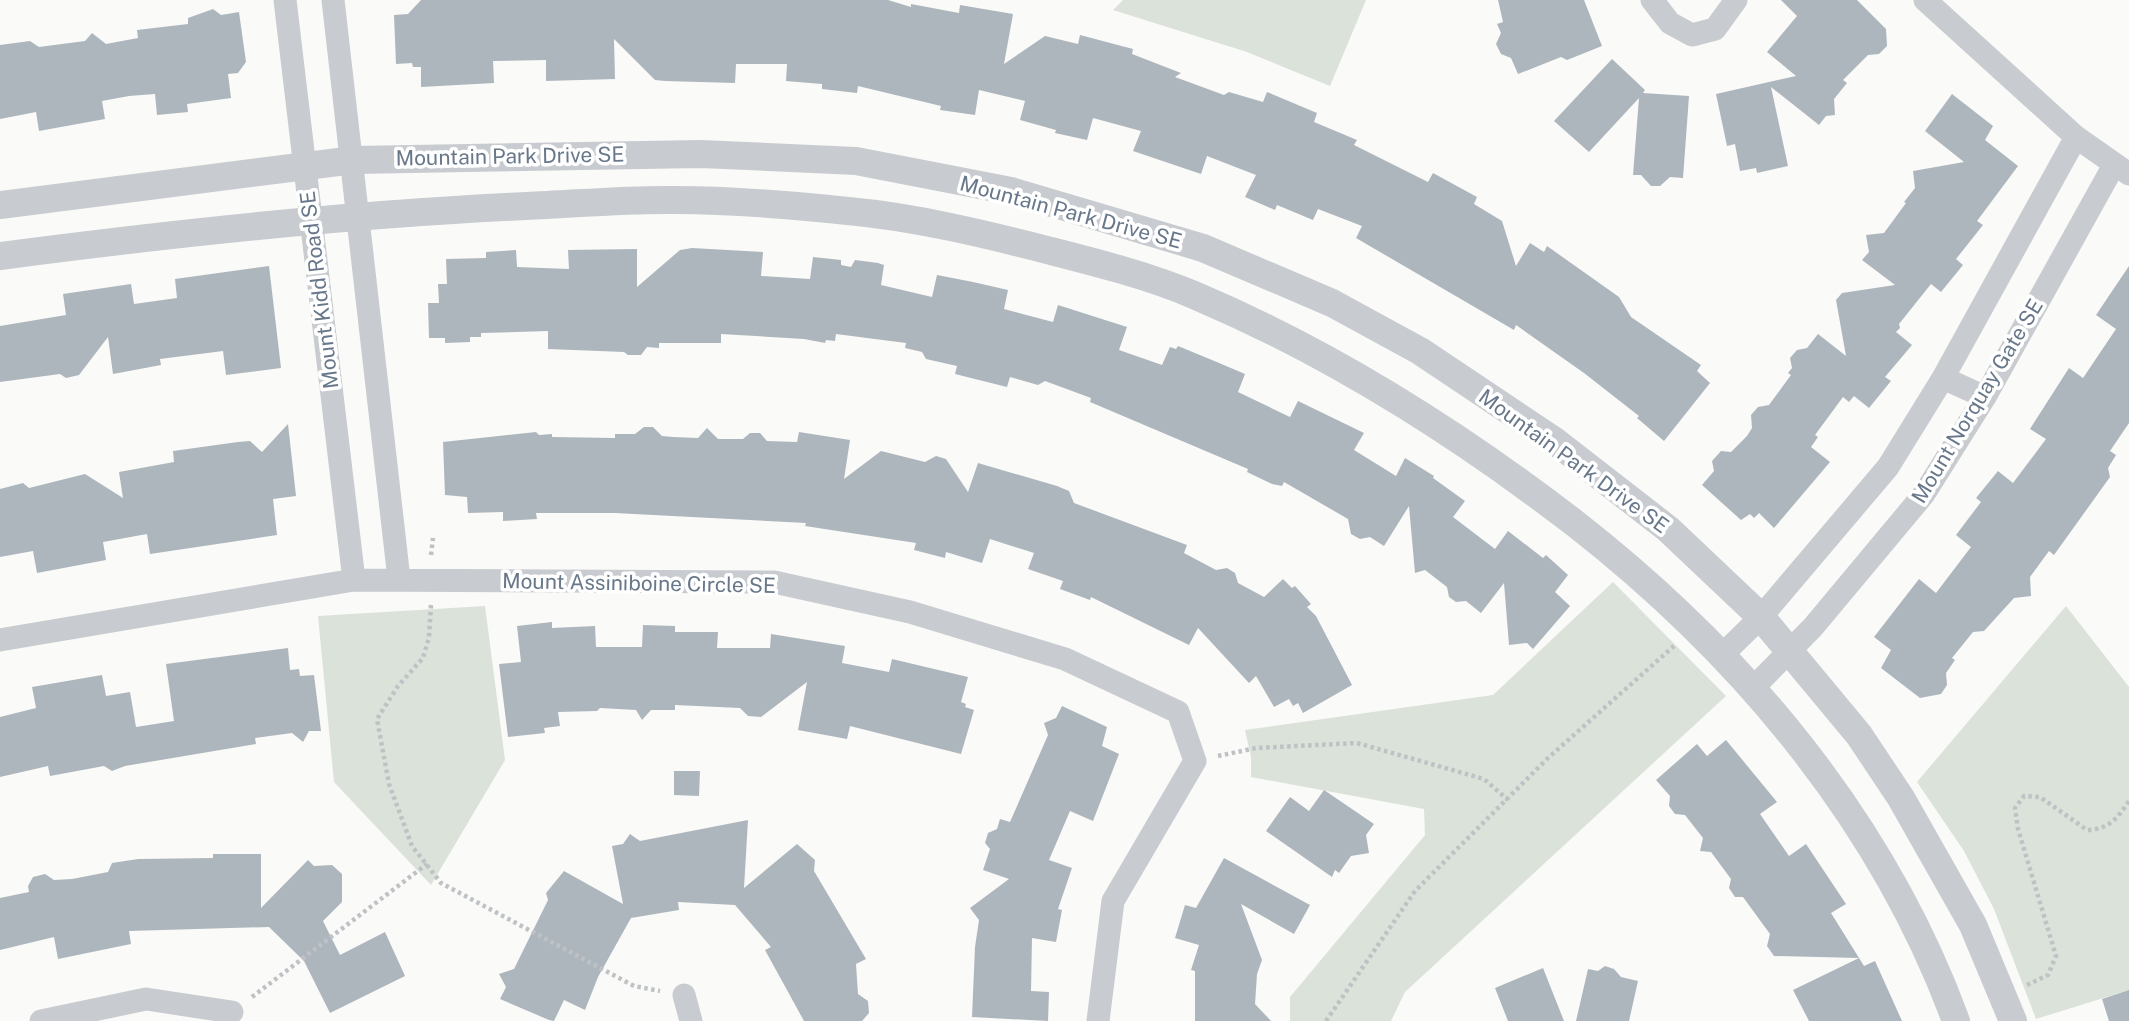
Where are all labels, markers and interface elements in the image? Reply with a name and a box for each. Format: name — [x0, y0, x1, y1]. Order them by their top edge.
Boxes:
street label: Mountain Park Drive SE — [395, 142, 625, 170]
street label: Mountain Park Drive SE — [957, 170, 1185, 254]
street label: Mount Kidd Road SE — [294, 190, 344, 390]
street label: Mount Norquay Gate SE — [1906, 294, 2048, 508]
street label: Mountain Park Drive SE — [1474, 384, 1674, 538]
street label: Mount Assiniboine Circle SE — [502, 568, 776, 598]

